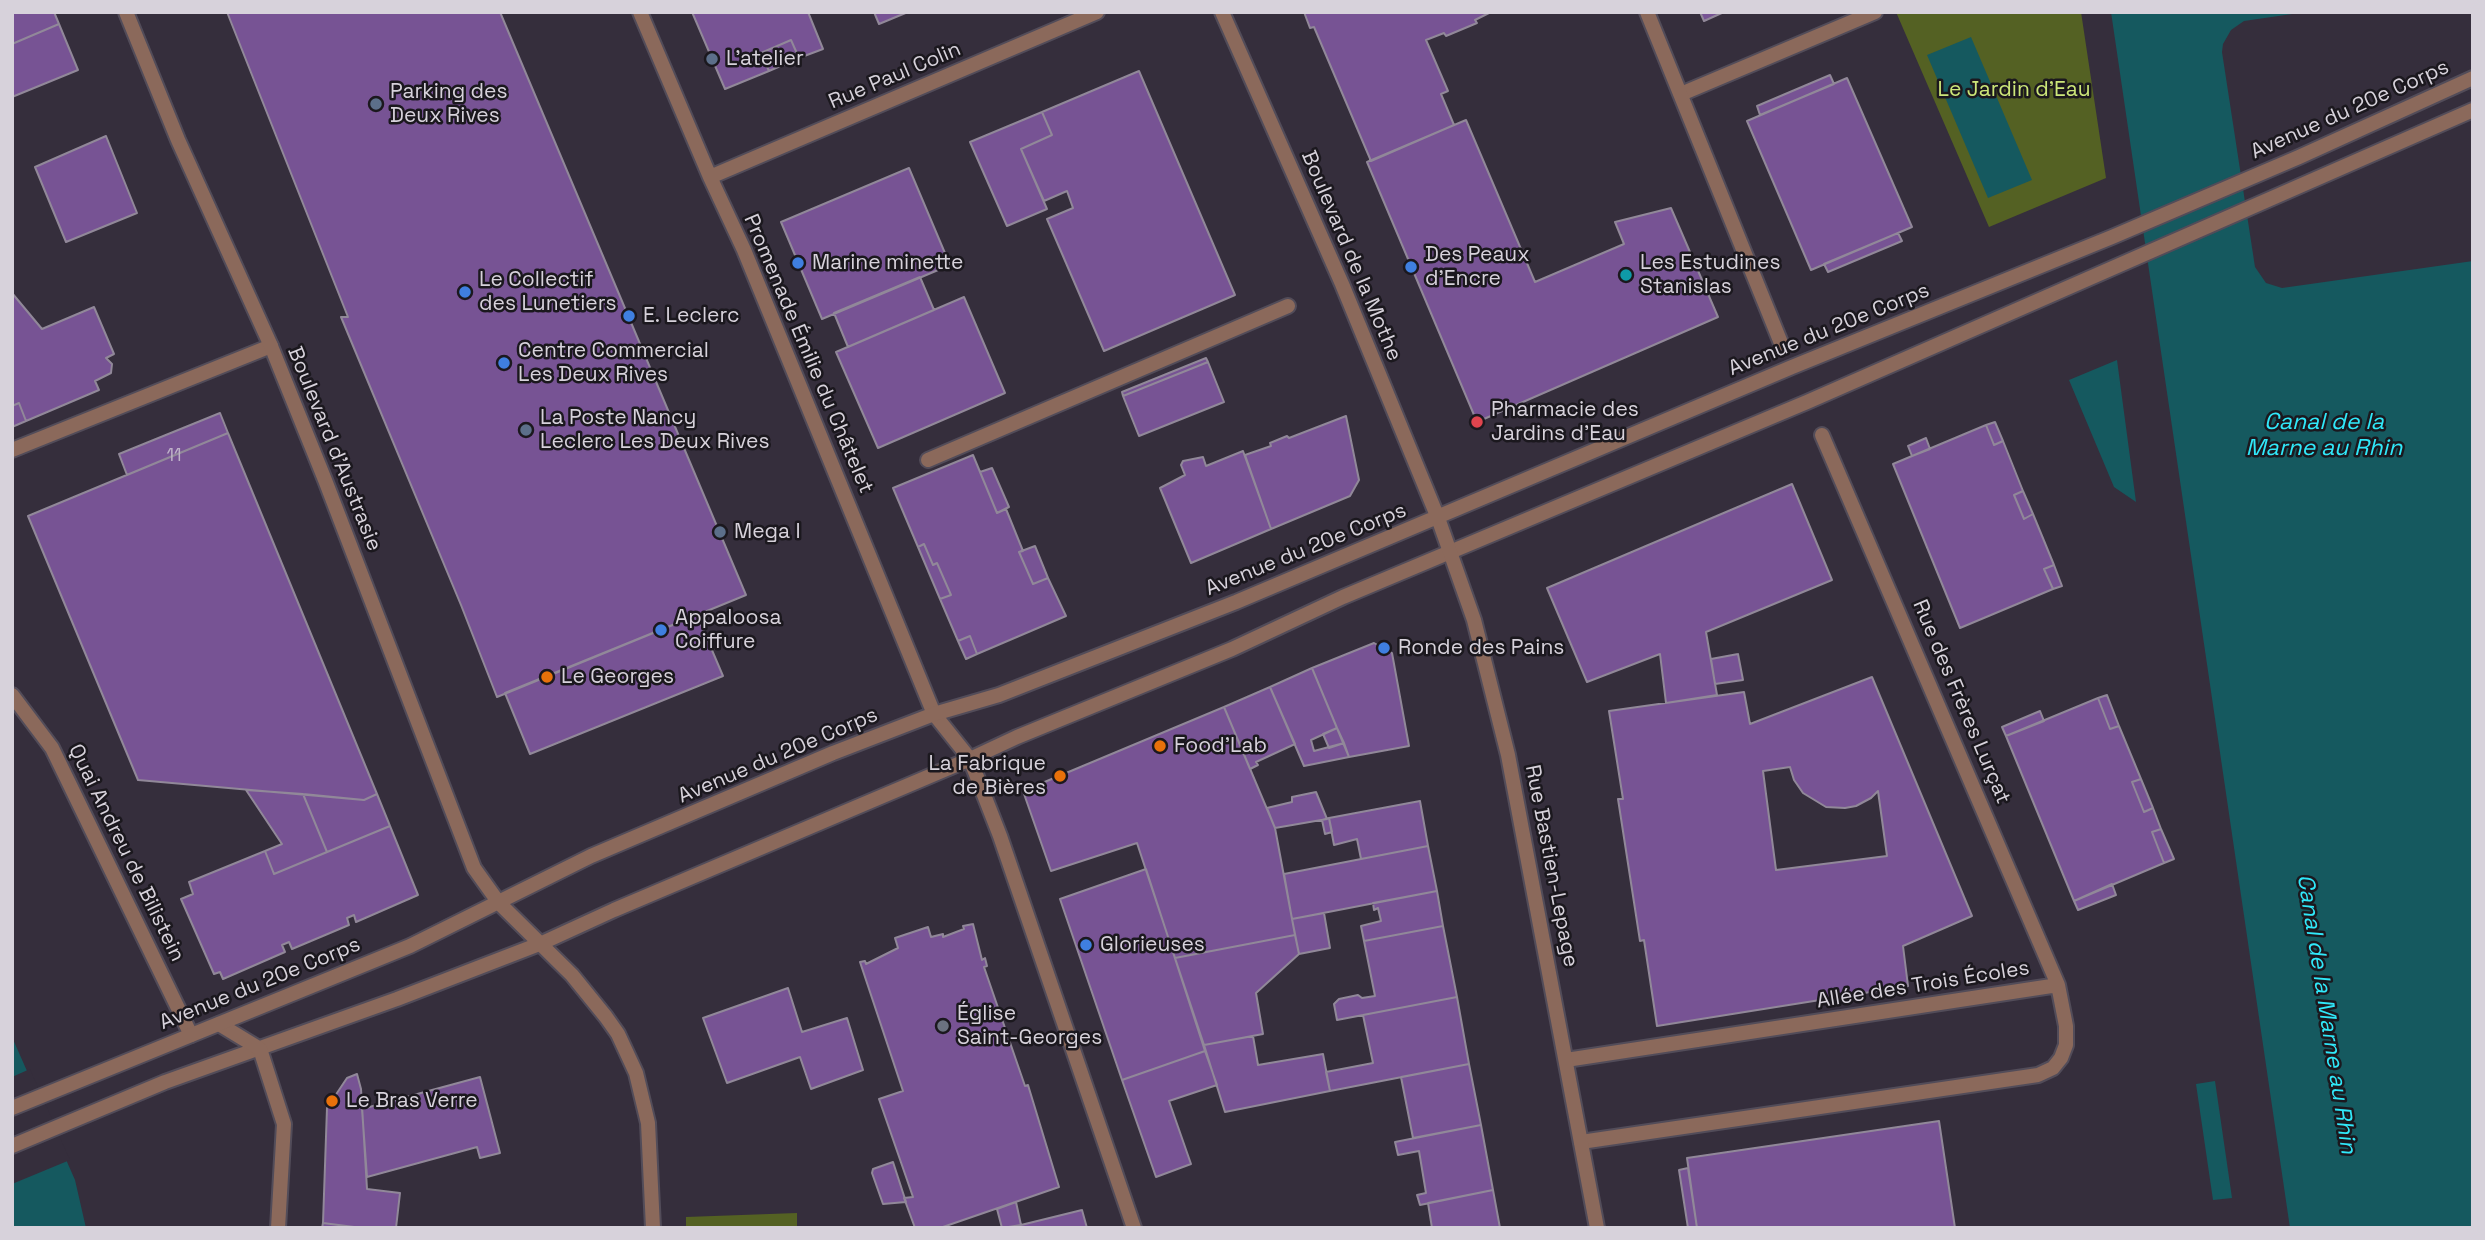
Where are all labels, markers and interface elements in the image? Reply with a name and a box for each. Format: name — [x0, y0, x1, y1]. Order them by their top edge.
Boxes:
street label: Rue Paul Colin — [825, 37, 965, 115]
place label: L'atelier — [726, 46, 804, 72]
marker: L'atelier — [704, 51, 720, 67]
street label: Avenue du 20e Corps — [2247, 55, 2453, 165]
park label: Le Jardin d'Eau — [1938, 77, 2090, 103]
place label: Parking des Deux Rives — [390, 79, 508, 129]
marker: Parking des Deux Rives — [368, 96, 384, 112]
street label: Boulevard de la Mothe — [1295, 147, 1407, 365]
street label: Promenade Émilie du Châtelet — [738, 211, 878, 497]
place label: Des Peaux d'Encre — [1425, 242, 1530, 292]
place label: Marine minette — [812, 250, 963, 276]
place label: Les Estudines Stanislas — [1640, 250, 1780, 300]
marker: Marine minette — [790, 255, 806, 271]
marker: Des Peaux d'Encre — [1403, 259, 1419, 275]
place label: Le Collectif des Lunetiers — [479, 267, 617, 317]
marker: Les Estudines Stanislas — [1618, 267, 1634, 283]
street label: Avenue du 20e Corps — [1725, 278, 1933, 382]
marker: Le Collectif des Lunetiers — [457, 284, 473, 300]
place label: E. Leclerc — [643, 303, 740, 329]
marker: E. Leclerc — [621, 308, 637, 324]
place label: Centre Commercial Les Deux Rives — [518, 338, 709, 388]
street label: Boulevard d'Austrasie — [281, 343, 387, 555]
marker: Centre Commercial Les Deux Rives — [496, 355, 512, 371]
place label: Pharmacie des Jardins d'Eau — [1491, 397, 1639, 447]
place label: La Poste Nancy Leclerc Les Deux Rives — [540, 405, 770, 455]
water label: Canal de la Marne au Rhin — [2246, 409, 2402, 463]
marker: Pharmacie des Jardins d'Eau — [1469, 414, 1485, 430]
marker: La Poste Nancy Leclerc Les Deux Rives — [518, 422, 534, 438]
house number: 11 — [166, 445, 182, 467]
street label: Avenue du 20e Corps — [1202, 498, 1410, 602]
place label: Mega I — [734, 519, 801, 545]
marker: Mega I — [712, 524, 728, 540]
street label: Rue des Frères Lurçat — [1907, 596, 2015, 808]
place label: Appaloosa Coiffure — [675, 605, 782, 655]
marker: Appaloosa Coiffure — [653, 622, 669, 638]
place label: Ronde des Pains — [1398, 635, 1564, 661]
marker: Ronde des Pains — [1376, 640, 1392, 656]
place label: Le Georges — [561, 664, 674, 690]
marker: Le Georges — [539, 669, 555, 685]
street label: Avenue du 20e Corps — [674, 703, 882, 809]
place label: Food’Lab — [1174, 733, 1267, 759]
marker: Food’Lab — [1152, 738, 1168, 754]
street label: Quai Andreu de Bilistein — [62, 740, 190, 966]
place label: La Fabrique de Bières — [928, 751, 1046, 801]
street label: Rue Bastien-Lepage — [1519, 763, 1583, 969]
marker: La Fabrique de Bières — [1052, 768, 1068, 784]
water label: Canal de la Marne au Rhin — [2290, 872, 2362, 1156]
street label: Avenue du 20e Corps — [156, 932, 364, 1036]
place label: Glorieuses — [1100, 932, 1205, 958]
marker: Glorieuses — [1078, 937, 1094, 953]
street label: Allée des Trois Écoles — [1815, 956, 2031, 1014]
place label: Église Saint-Georges — [957, 1001, 1102, 1051]
marker: Église Saint-Georges — [935, 1018, 951, 1034]
place label: Le Bras Verre — [346, 1088, 478, 1114]
marker: Le Bras Verre — [324, 1093, 340, 1109]

